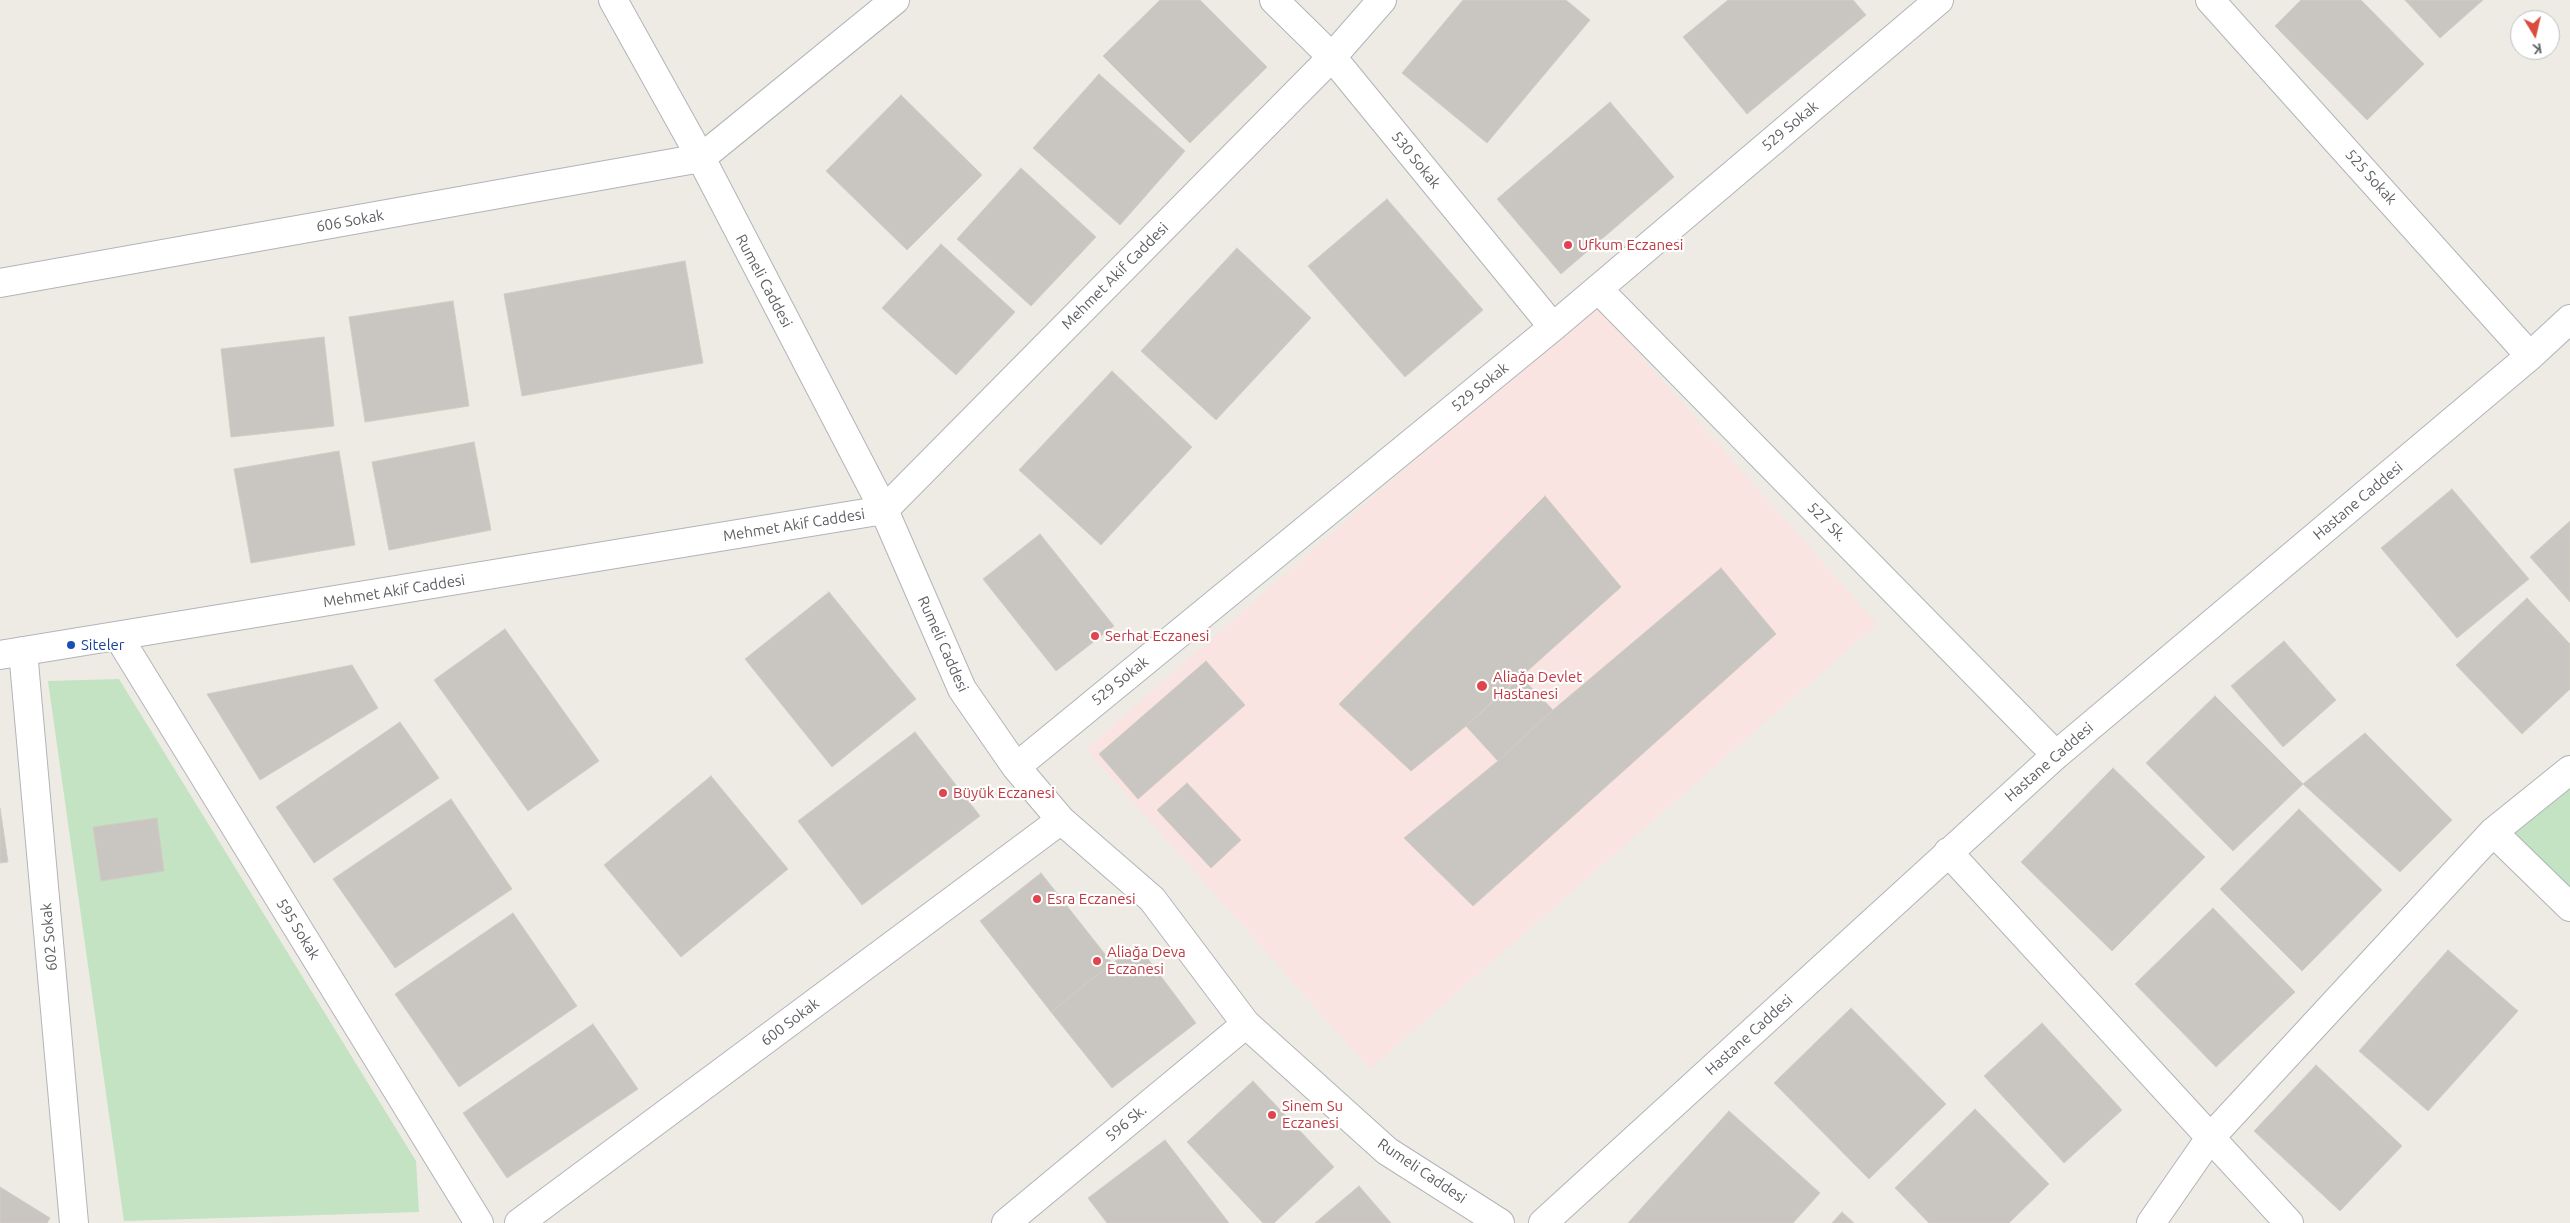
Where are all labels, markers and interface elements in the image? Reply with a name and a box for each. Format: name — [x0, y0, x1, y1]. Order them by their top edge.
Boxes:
north arrow — [2510, 10, 2560, 60]
text: K — [2531, 40, 2543, 57]
street label: 529 Sokak — [1758, 97, 1822, 155]
street label: 530 Sokak — [1388, 128, 1444, 192]
street label: 525 Sokak — [2341, 146, 2401, 208]
street label: 606 Sokak — [315, 206, 385, 236]
street label: Mehmet Akif Caddesi — [1058, 219, 1172, 333]
street label: Rumeli Caddesi — [732, 231, 796, 331]
place label: Ufkum Eczanesi — [1578, 236, 1683, 254]
marker: Ufkum Eczanesi — [1562, 239, 1574, 251]
street label: 529 Sokak — [1448, 359, 1512, 415]
street label: Hastane Caddesi — [2310, 458, 2406, 544]
street label: 527 Sk. — [1804, 499, 1850, 545]
street label: Mehmet Akif Caddesi — [722, 505, 866, 545]
street label: Mehmet Akif Caddesi — [322, 571, 466, 611]
street label: Rumeli Caddesi — [914, 593, 972, 695]
place label: Serhat Eczanesi — [1105, 627, 1209, 645]
marker: Serhat Eczanesi — [1089, 630, 1101, 642]
place label: Siteler — [81, 636, 125, 654]
marker: Siteler — [65, 639, 77, 651]
street label: 529 Sokak — [1088, 653, 1152, 709]
place label: Aliağa Devlet Hastanesi — [1493, 668, 1582, 703]
marker: Aliağa Devlet Hastanesi — [1475, 679, 1489, 693]
street label: Hastane Caddesi — [2001, 719, 2097, 805]
place label: Büyük Eczanesi — [953, 784, 1055, 802]
marker: Büyük Eczanesi — [937, 787, 949, 799]
place label: Esra Eczanesi — [1047, 890, 1136, 908]
marker: Esra Eczanesi — [1031, 893, 1043, 905]
street label: 595 Sokak — [272, 895, 324, 963]
street label: 602 Sokak — [37, 902, 61, 972]
place label: Aliağa Deva Eczanesi — [1107, 943, 1186, 978]
marker: Aliağa Deva Eczanesi — [1091, 955, 1103, 967]
street label: Hastane Caddesi — [1702, 991, 1796, 1079]
street label: 600 Sokak — [757, 994, 823, 1050]
place label: Sinem Su Eczanesi — [1282, 1097, 1343, 1132]
street label: 596 Sk. — [1102, 1101, 1150, 1145]
marker: Sinem Su Eczanesi — [1266, 1109, 1278, 1121]
street label: Rumeli Caddesi — [1374, 1135, 1470, 1207]

